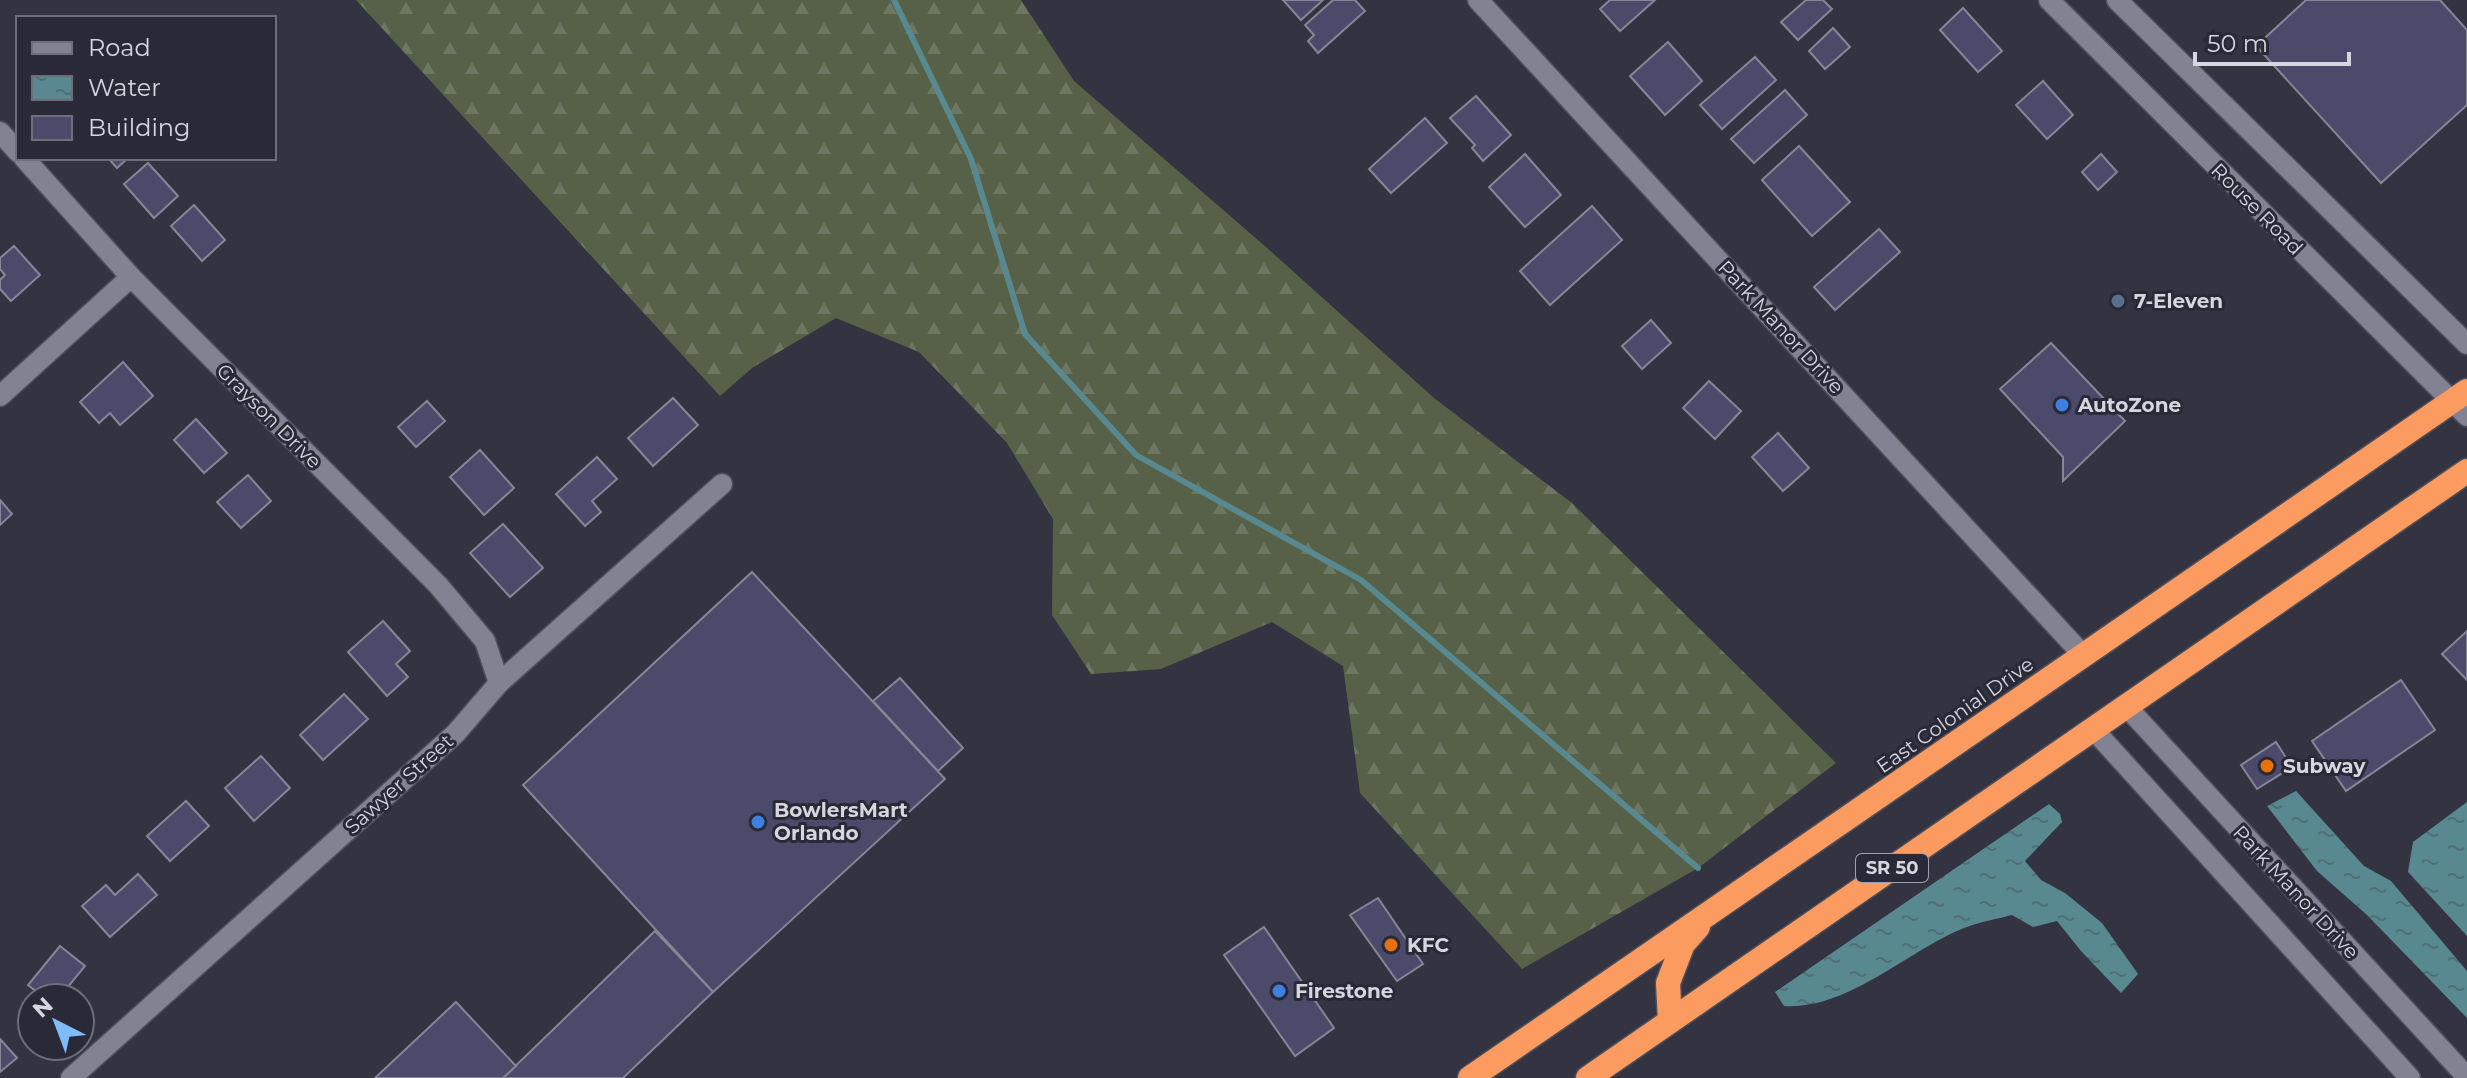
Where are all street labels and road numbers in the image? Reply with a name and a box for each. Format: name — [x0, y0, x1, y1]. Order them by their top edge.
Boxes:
street label: Rouse Road — [2206, 158, 2308, 260]
street label: Park Manor Drive — [1713, 255, 1849, 399]
street label: Grayson Drive — [212, 359, 326, 473]
street label: East Colonial Drive — [1872, 652, 2038, 778]
street label: Sawyer Street — [340, 729, 458, 839]
street label: Park Manor Drive — [2228, 820, 2364, 964]
road number: SR 50 — [1856, 854, 1928, 882]

